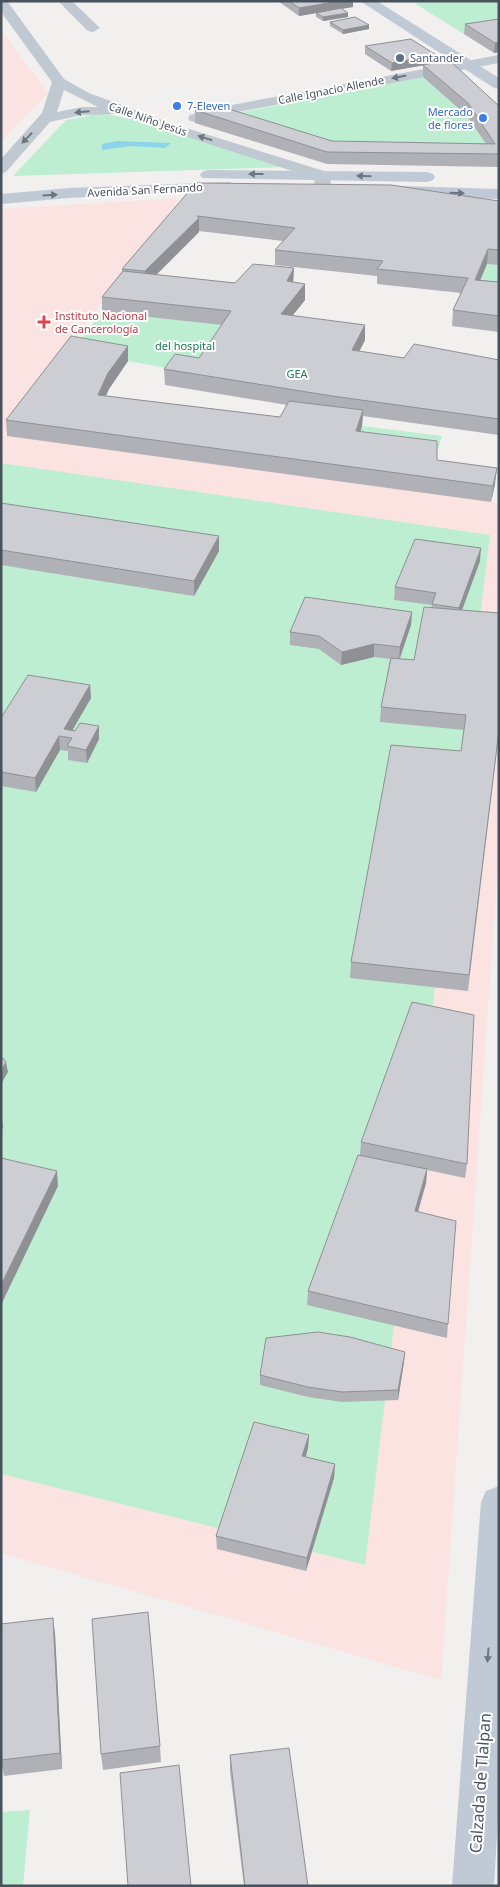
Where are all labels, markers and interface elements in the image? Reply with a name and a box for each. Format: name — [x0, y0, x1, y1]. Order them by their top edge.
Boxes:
place label: Santander — [410, 50, 464, 65]
marker: Santander — [394, 52, 406, 64]
street label: Calle Ignacio Allende — [277, 72, 385, 107]
one-way arrow — [391, 74, 407, 82]
street label: Calle Niño Jesús — [107, 98, 189, 139]
place label: 7-Eleven — [187, 98, 230, 113]
marker: 7-Eleven — [171, 100, 183, 112]
place label: Mercado de flores — [428, 104, 473, 132]
one-way arrow — [73, 108, 89, 116]
marker: Mercado de flores — [477, 112, 489, 124]
one-way arrow — [21, 131, 33, 143]
one-way arrow — [197, 134, 212, 141]
one-way arrow — [248, 170, 264, 178]
one-way arrow — [355, 172, 371, 180]
street label: Avenida San Fernando — [87, 179, 204, 200]
one-way arrow — [449, 189, 465, 197]
one-way arrow — [42, 191, 58, 199]
place label: Instituto Nacional de Cancerología — [55, 308, 147, 336]
marker: Instituto Nacional de Cancerología — [37, 315, 51, 329]
park label: del hospital — [155, 338, 215, 353]
park label: GEA — [286, 366, 309, 381]
one-way arrow — [484, 1647, 492, 1663]
street label: Calzada de Tlalpan — [464, 1712, 496, 1854]

